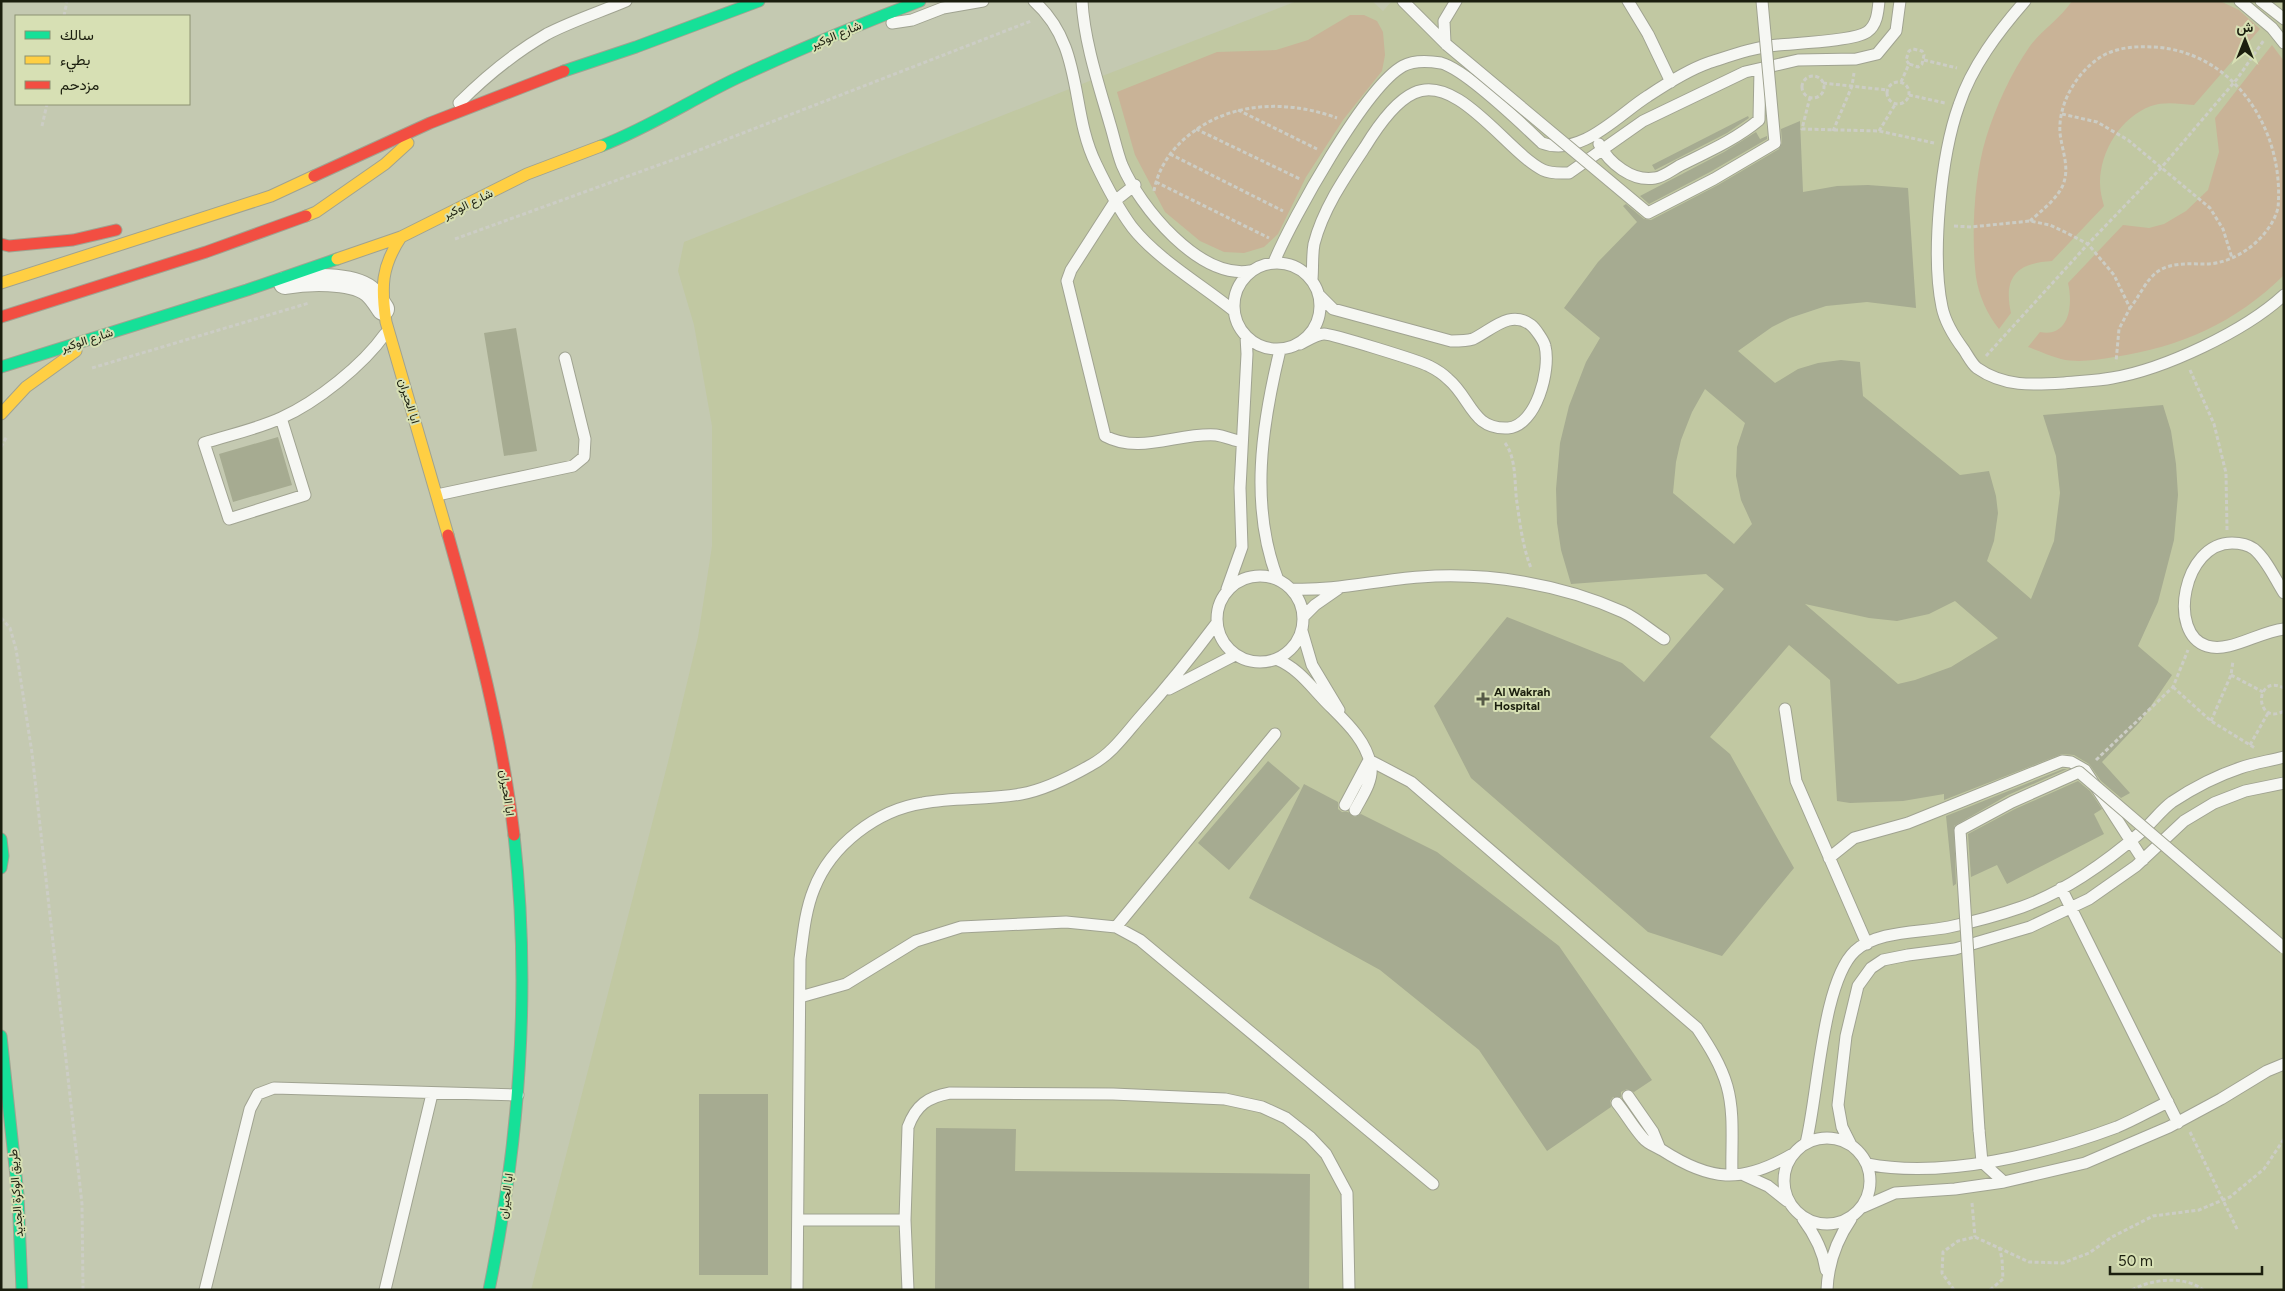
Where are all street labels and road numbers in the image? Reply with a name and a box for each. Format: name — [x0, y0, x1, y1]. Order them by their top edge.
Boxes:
street label: شارع الوكير — [808, 18, 864, 54]
street label: شارع الوكير — [440, 186, 496, 224]
street label: شارع الوكير — [58, 325, 115, 357]
street label: ابا الحيران — [395, 377, 422, 425]
street label: ابا الحيران — [496, 769, 517, 817]
street label: طريق الوكرة الجديد — [6, 1148, 27, 1238]
street label: ابا الحيران — [496, 1172, 517, 1220]

